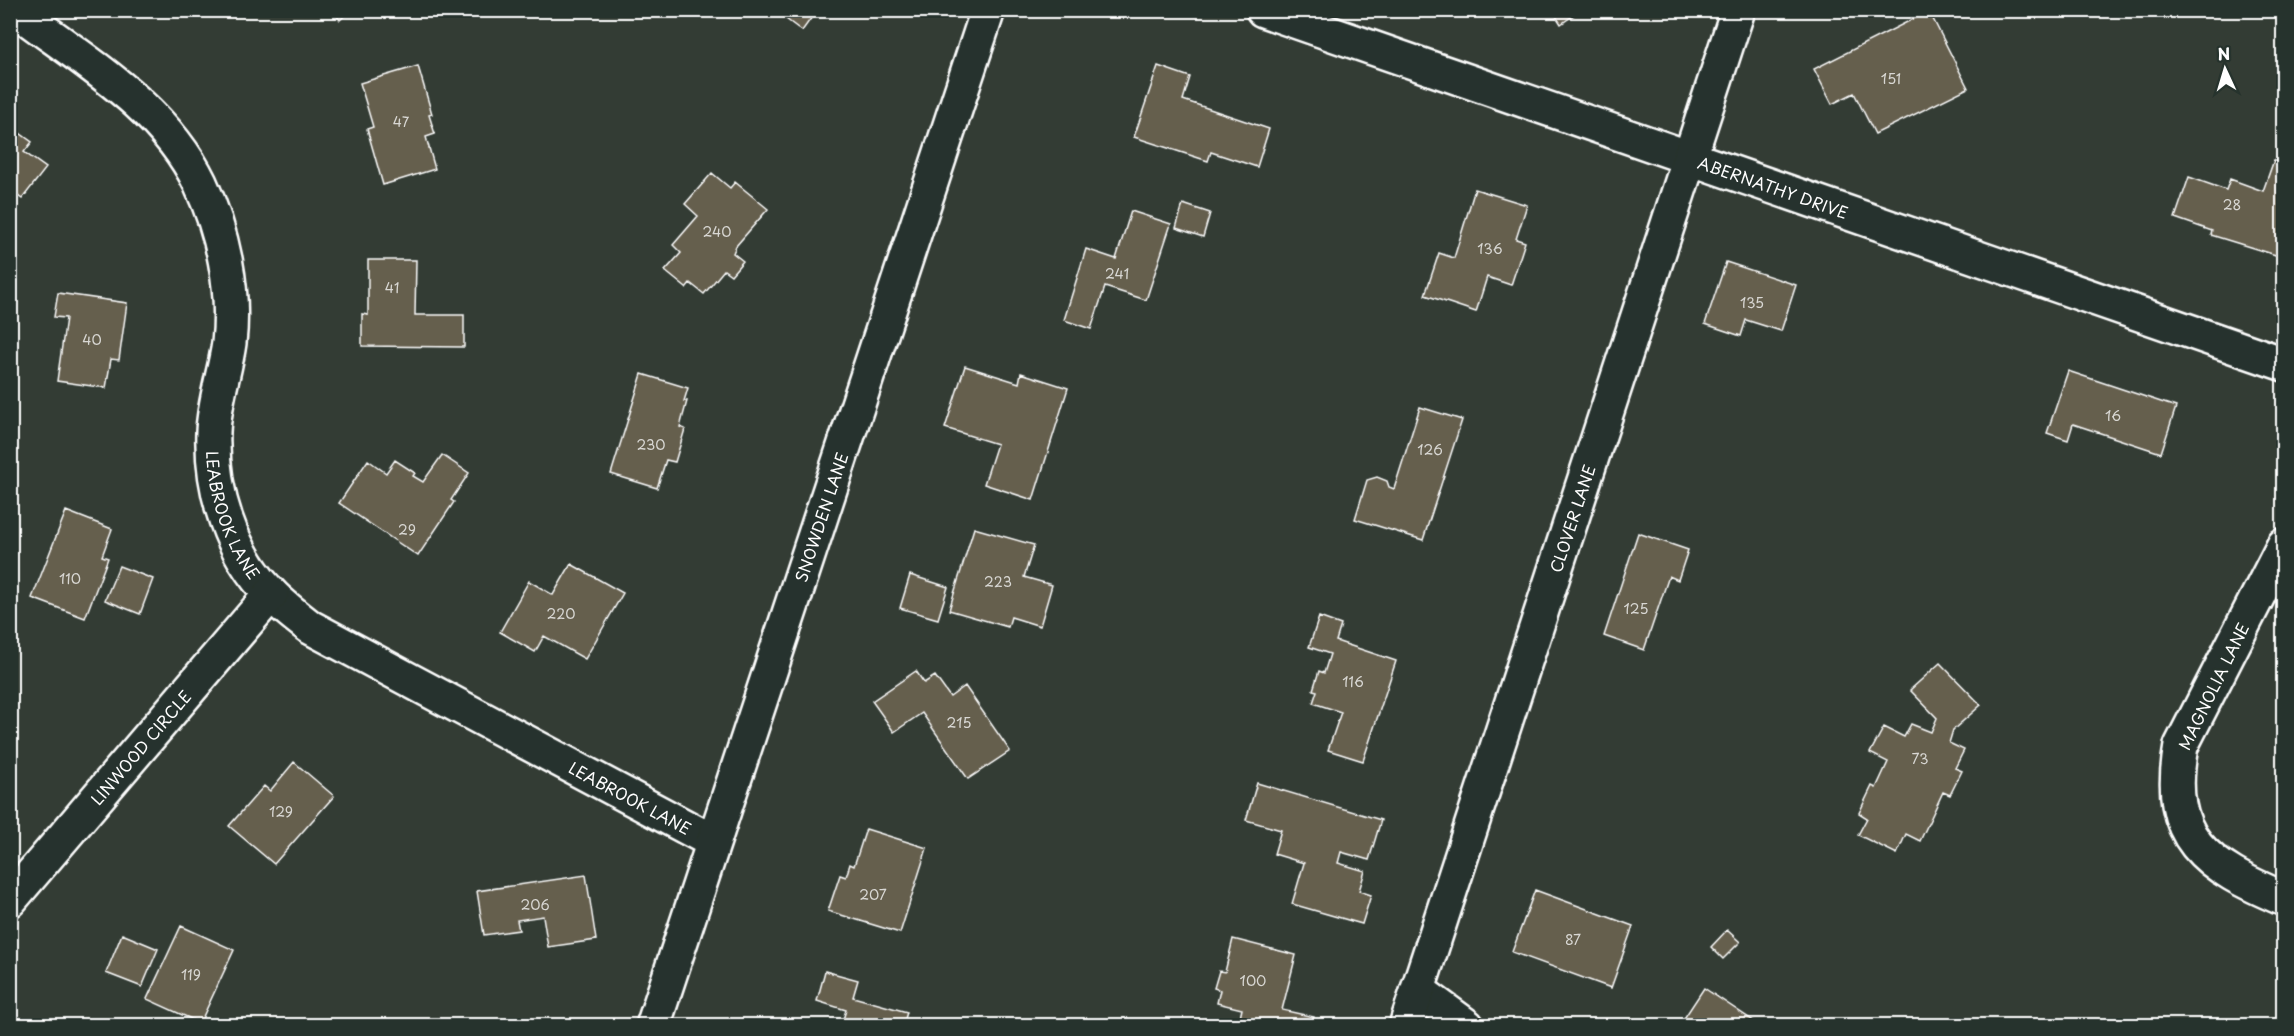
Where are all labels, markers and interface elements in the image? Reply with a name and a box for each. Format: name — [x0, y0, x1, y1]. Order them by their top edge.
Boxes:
north arrow — [2195, 39, 2255, 99]
text: N — [2217, 41, 2231, 65]
house number: 151 — [1881, 68, 1901, 89]
house number: 47 — [393, 111, 410, 132]
street label: ABERNATHY DRIVE — [1695, 150, 1852, 224]
house number: 28 — [2223, 194, 2241, 215]
house number: 240 — [702, 221, 732, 242]
house number: 136 — [1477, 238, 1503, 259]
house number: 241 — [1105, 263, 1129, 284]
house number: 41 — [385, 277, 399, 298]
house number: 135 — [1740, 292, 1764, 313]
house number: 40 — [82, 329, 102, 350]
house number: 16 — [2105, 405, 2121, 426]
house number: 230 — [636, 434, 666, 455]
house number: 126 — [1417, 439, 1443, 460]
street label: SNOWDEN LANE — [788, 449, 853, 585]
street label: LEABROOK LANE — [201, 450, 266, 584]
street label: CLOVER LANE — [1543, 461, 1601, 575]
house number: 29 — [398, 519, 416, 540]
house number: 110 — [59, 568, 81, 589]
house number: 223 — [984, 571, 1012, 592]
house number: 125 — [1624, 598, 1648, 619]
house number: 220 — [547, 603, 575, 624]
street label: MAGNOLIA LANE — [2172, 618, 2254, 754]
house number: 116 — [1342, 671, 1364, 692]
street label: LINWOOD CIRCLE — [85, 684, 196, 810]
house number: 215 — [946, 712, 972, 733]
house number: 73 — [1912, 748, 1928, 769]
street label: LEABROOK LANE — [565, 755, 696, 840]
house number: 129 — [269, 801, 293, 822]
house number: 207 — [859, 884, 887, 905]
house number: 206 — [520, 894, 550, 915]
house number: 87 — [1565, 929, 1581, 950]
house number: 119 — [181, 964, 201, 985]
house number: 100 — [1240, 970, 1266, 991]

